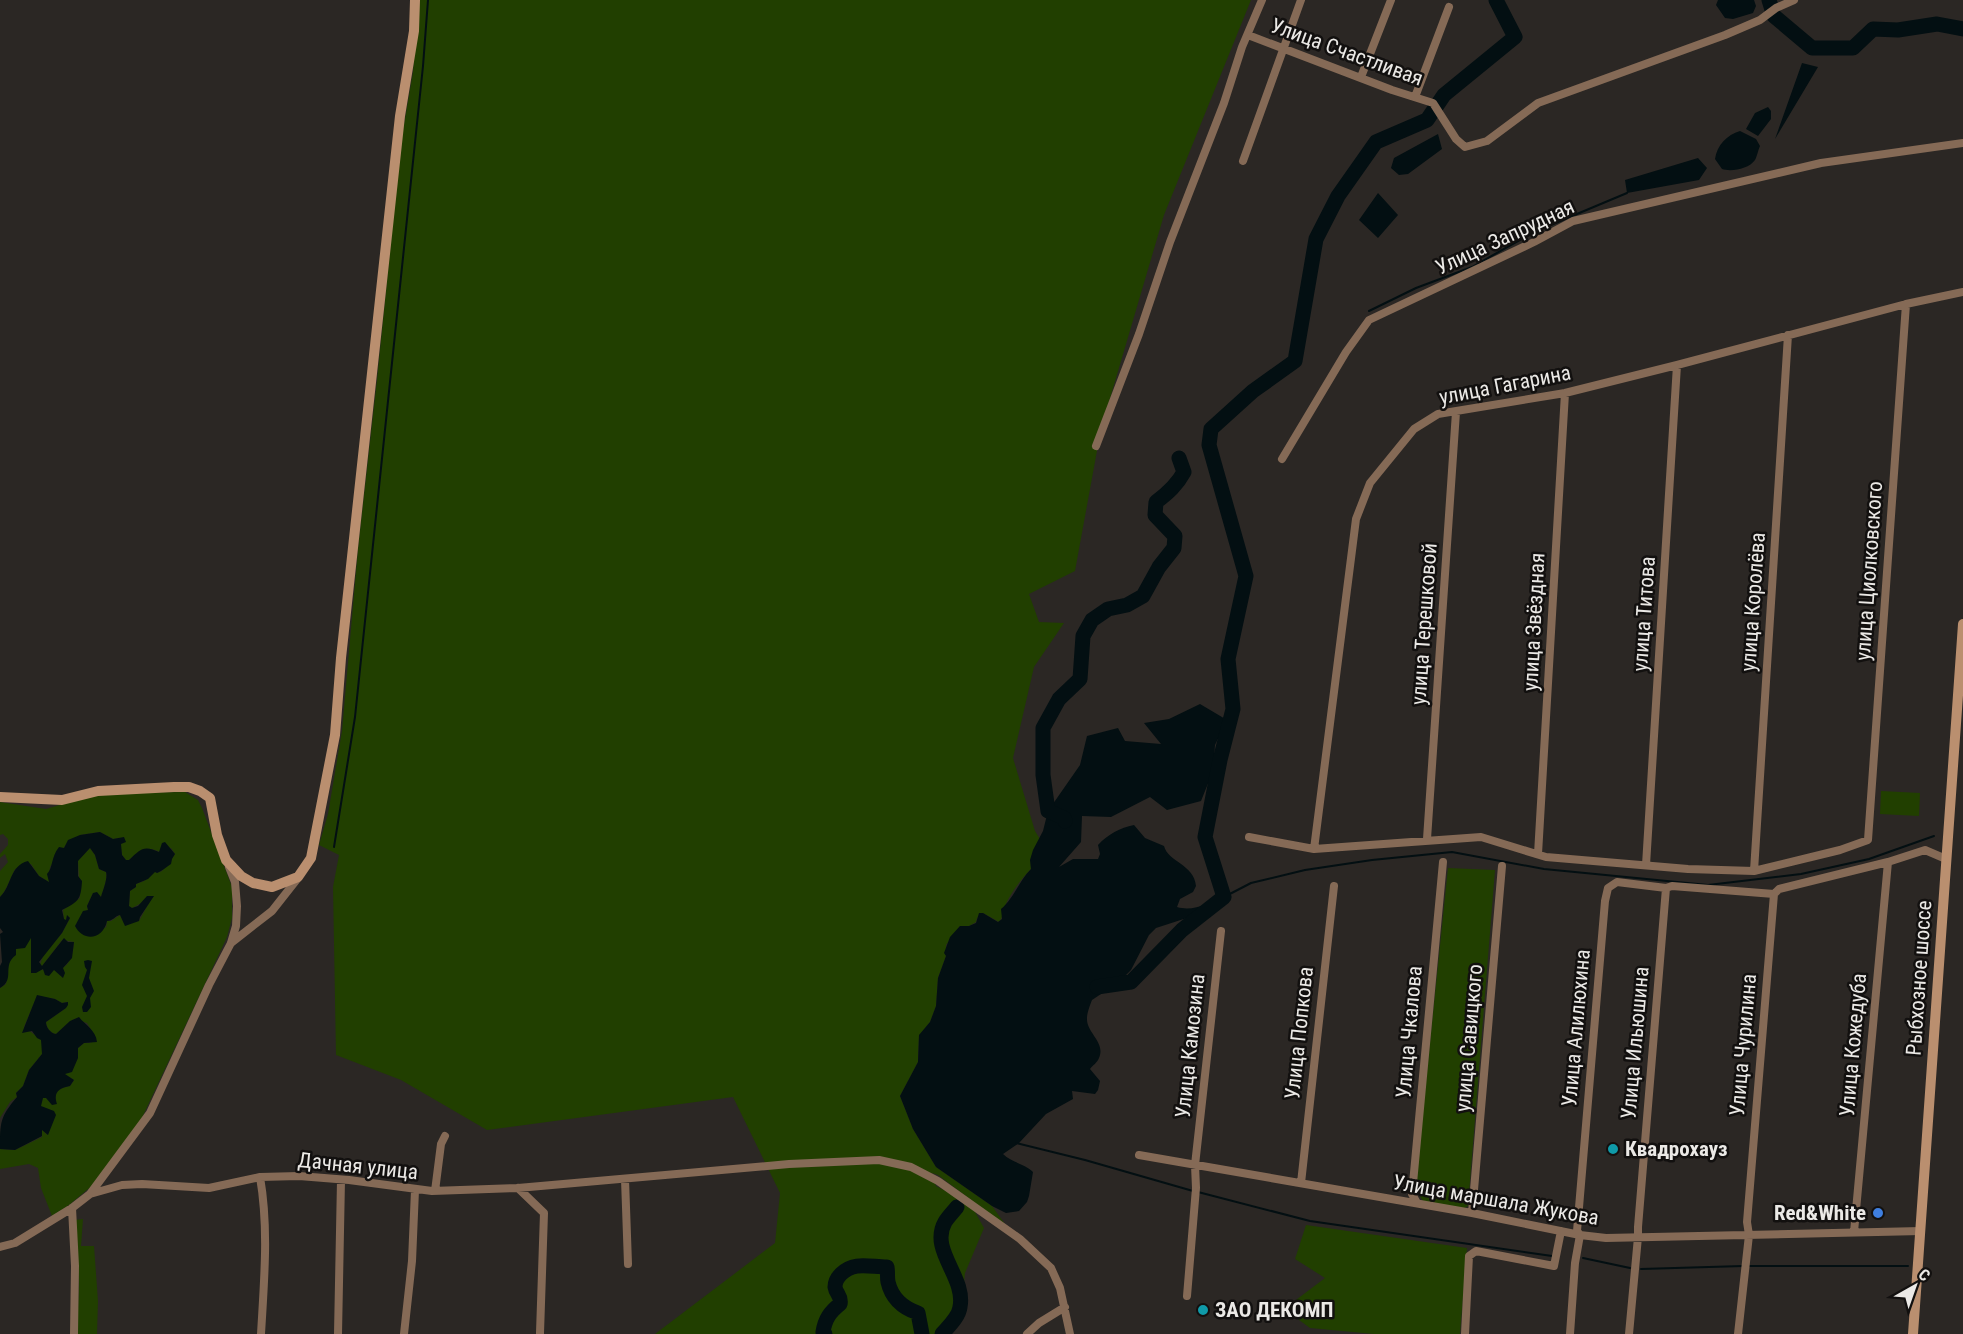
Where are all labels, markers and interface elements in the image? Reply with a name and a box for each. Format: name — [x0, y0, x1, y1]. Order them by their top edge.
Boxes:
street label: Улица Счастливая — [1268, 13, 1426, 91]
street label: Улица Запрудная — [1432, 194, 1578, 280]
street label: улица Гагарина — [1437, 360, 1573, 410]
street label: улица Циолковского — [1851, 480, 1887, 662]
street label: улица Королёва — [1736, 532, 1770, 672]
street label: улица Терешковой — [1406, 542, 1442, 706]
street label: улица Звёздная — [1518, 552, 1550, 692]
street label: улица Титова — [1628, 556, 1660, 672]
street label: Рыбхозное шоссе — [1902, 900, 1936, 1056]
street label: Улица Алилюхина — [1557, 948, 1595, 1108]
street label: улица Савицкого — [1451, 963, 1487, 1113]
street label: Улица Попкова — [1280, 965, 1318, 1101]
street label: Улица Чкалова — [1391, 965, 1427, 1099]
street label: Улица Ильюшина — [1616, 966, 1654, 1120]
street label: Улица Кожедуба — [1835, 972, 1871, 1118]
street label: Улица Камозина — [1170, 973, 1210, 1119]
street label: Улица Чурилина — [1725, 973, 1761, 1117]
place label: Квадрохауз — [1625, 1137, 1728, 1161]
marker: Квадрохауз — [1606, 1142, 1620, 1156]
street label: Дачная улица — [297, 1148, 419, 1184]
street label: Улица маршала Жукова — [1391, 1170, 1601, 1230]
place label: Red&White — [1774, 1201, 1866, 1225]
marker: Red&White — [1871, 1206, 1885, 1220]
north arrow — [1885, 1256, 1945, 1316]
text: С — [1915, 1265, 1934, 1285]
place label: ЗАО ДЕКОМП — [1215, 1298, 1333, 1322]
marker: ЗАО ДЕКОМП — [1196, 1303, 1210, 1317]

